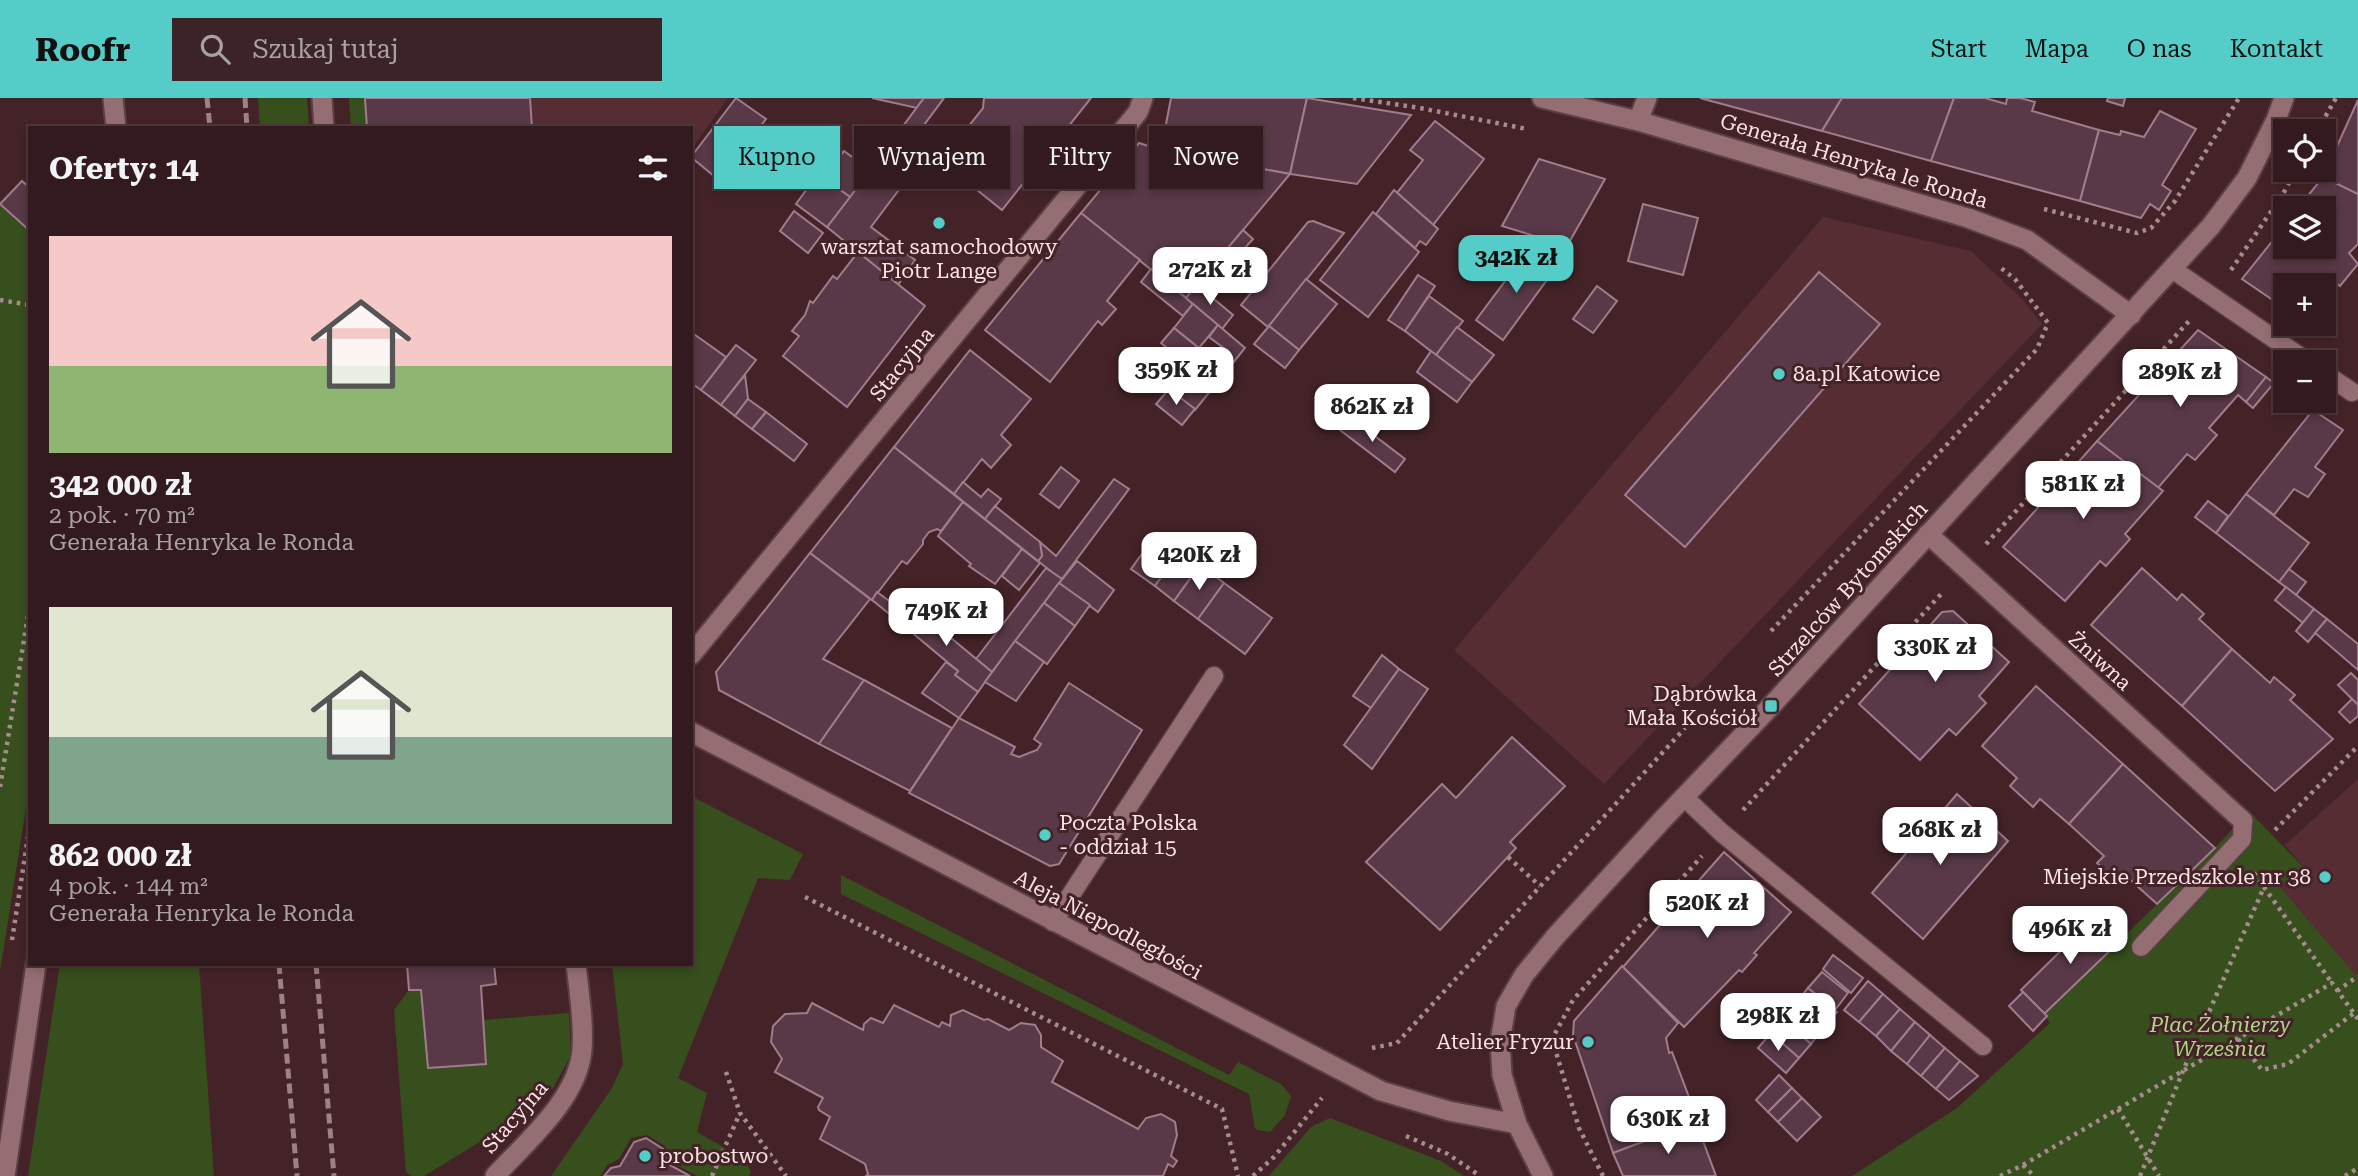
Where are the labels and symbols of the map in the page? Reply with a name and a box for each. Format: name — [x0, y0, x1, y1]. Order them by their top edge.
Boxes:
street label: Generała Henryka le Ronda — [1717, 109, 1991, 213]
marker: warsztat samochodowy Piotr Lange — [931, 215, 947, 231]
place label: warsztat samochodowy Piotr Lange — [821, 235, 1058, 283]
pin: 342K zł — [1451, 236, 1581, 295]
pin: 272K zł — [1145, 248, 1275, 307]
street label: Stacyjna — [865, 322, 939, 406]
pin: 359K zł — [1111, 348, 1241, 407]
pin: 289K zł — [2115, 350, 2245, 409]
place label: 8a.pl Katowice — [1793, 362, 1940, 386]
marker: 8a.pl Katowice — [1771, 366, 1787, 382]
pin: 862K zł — [1307, 384, 1437, 444]
pin: 581K zł — [2018, 462, 2148, 521]
street label: Strzelców Bytomskich — [1763, 497, 1933, 681]
pin: 420K zł — [1134, 532, 1264, 592]
pin: 749K zł — [881, 588, 1011, 648]
pin: 330K zł — [1870, 624, 2000, 684]
street label: Żniwna — [2064, 627, 2137, 696]
place label: Dąbrówka Mała Kościół — [1627, 682, 1758, 730]
marker: Dąbrówka Mała Kościół — [1763, 698, 1779, 714]
pin: 268K zł — [1875, 808, 2005, 867]
place label: Poczta Polska - oddział 15 — [1059, 811, 1198, 859]
marker: Poczta Polska - oddział 15 — [1037, 827, 1053, 843]
street label: Aleja Niepodległości — [1010, 865, 1206, 985]
place label: Miejskie Przedszkole nr 38 — [2043, 865, 2311, 889]
marker: Miejskie Przedszkole nr 38 — [2317, 869, 2333, 885]
pin: 520K zł — [1642, 880, 1772, 940]
pin: 496K zł — [2005, 906, 2135, 966]
pin: 298K zł — [1713, 993, 1843, 1053]
park label: Plac Żołnierzy Września — [2149, 1013, 2290, 1061]
place label: Atelier Fryzur — [1436, 1030, 1574, 1054]
marker: Atelier Fryzur — [1580, 1034, 1596, 1050]
street label: Stacyjna — [477, 1076, 553, 1158]
pin: 630K zł — [1603, 1096, 1733, 1156]
place label: probostwo — [659, 1144, 768, 1168]
marker: probostwo — [637, 1148, 653, 1164]

